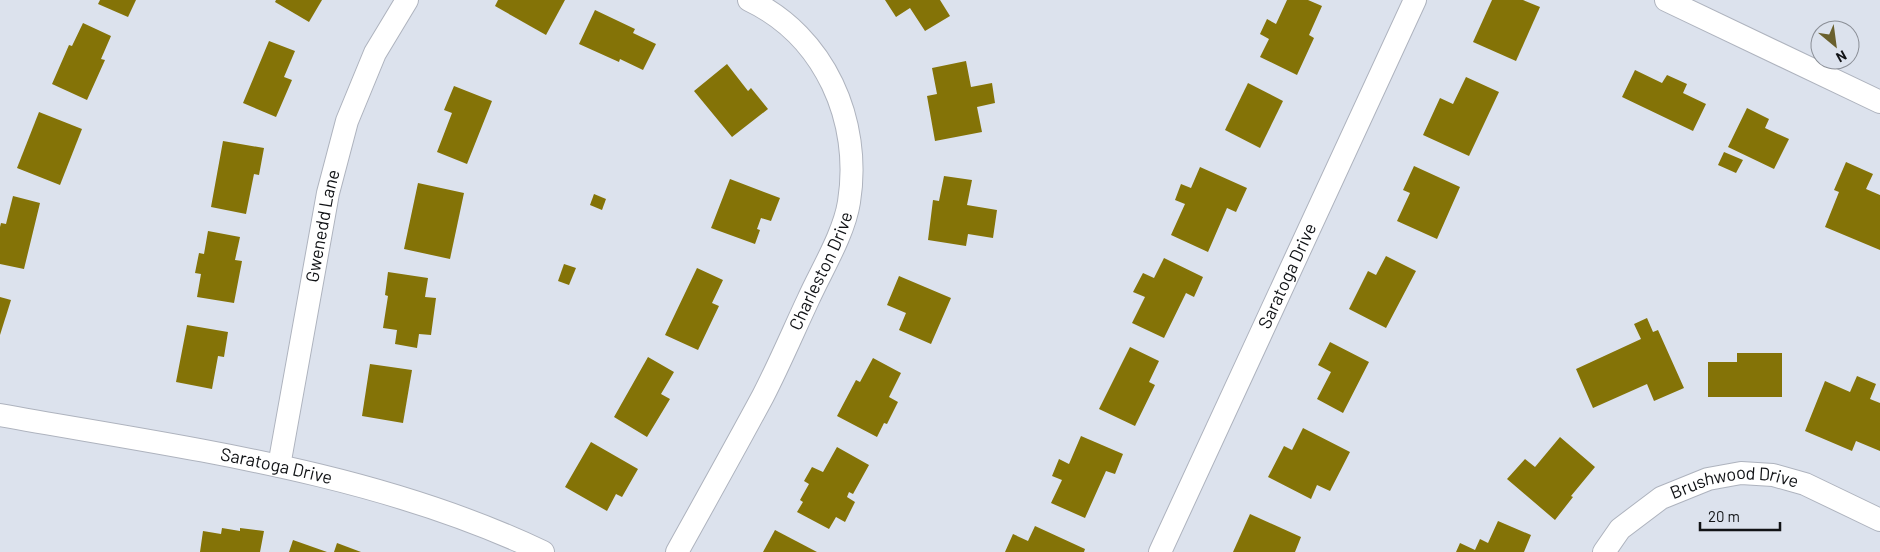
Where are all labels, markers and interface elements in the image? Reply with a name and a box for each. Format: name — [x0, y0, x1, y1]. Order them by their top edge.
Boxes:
north arrow — [1810, 20, 1860, 70]
text: N — [1833, 47, 1850, 66]
street label: Gwenedd Lane — [300, 167, 344, 284]
street label: Charleston Drive — [784, 209, 856, 333]
street label: Saratoga Drive — [1253, 219, 1320, 332]
street label: Saratoga Drive — [219, 442, 335, 488]
street label: Brushwood Drive — [1666, 460, 1801, 503]
scale bar — [1700, 500, 1780, 532]
text: 20 m — [1708, 507, 1740, 525]

